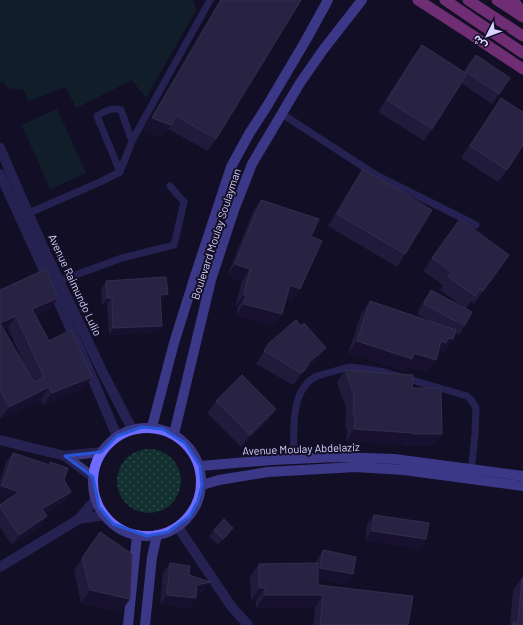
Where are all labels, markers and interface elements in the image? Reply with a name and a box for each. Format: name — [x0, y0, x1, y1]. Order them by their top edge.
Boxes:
north arrow — [467, 16, 507, 56]
text: ش — [469, 32, 490, 53]
street label: Boulevard Moulay Soulayman — [188, 167, 243, 301]
street label: Avenue Raimundo Lulio — [46, 232, 105, 338]
street label: Avenue Moulay Abdelaziz — [242, 440, 360, 457]

